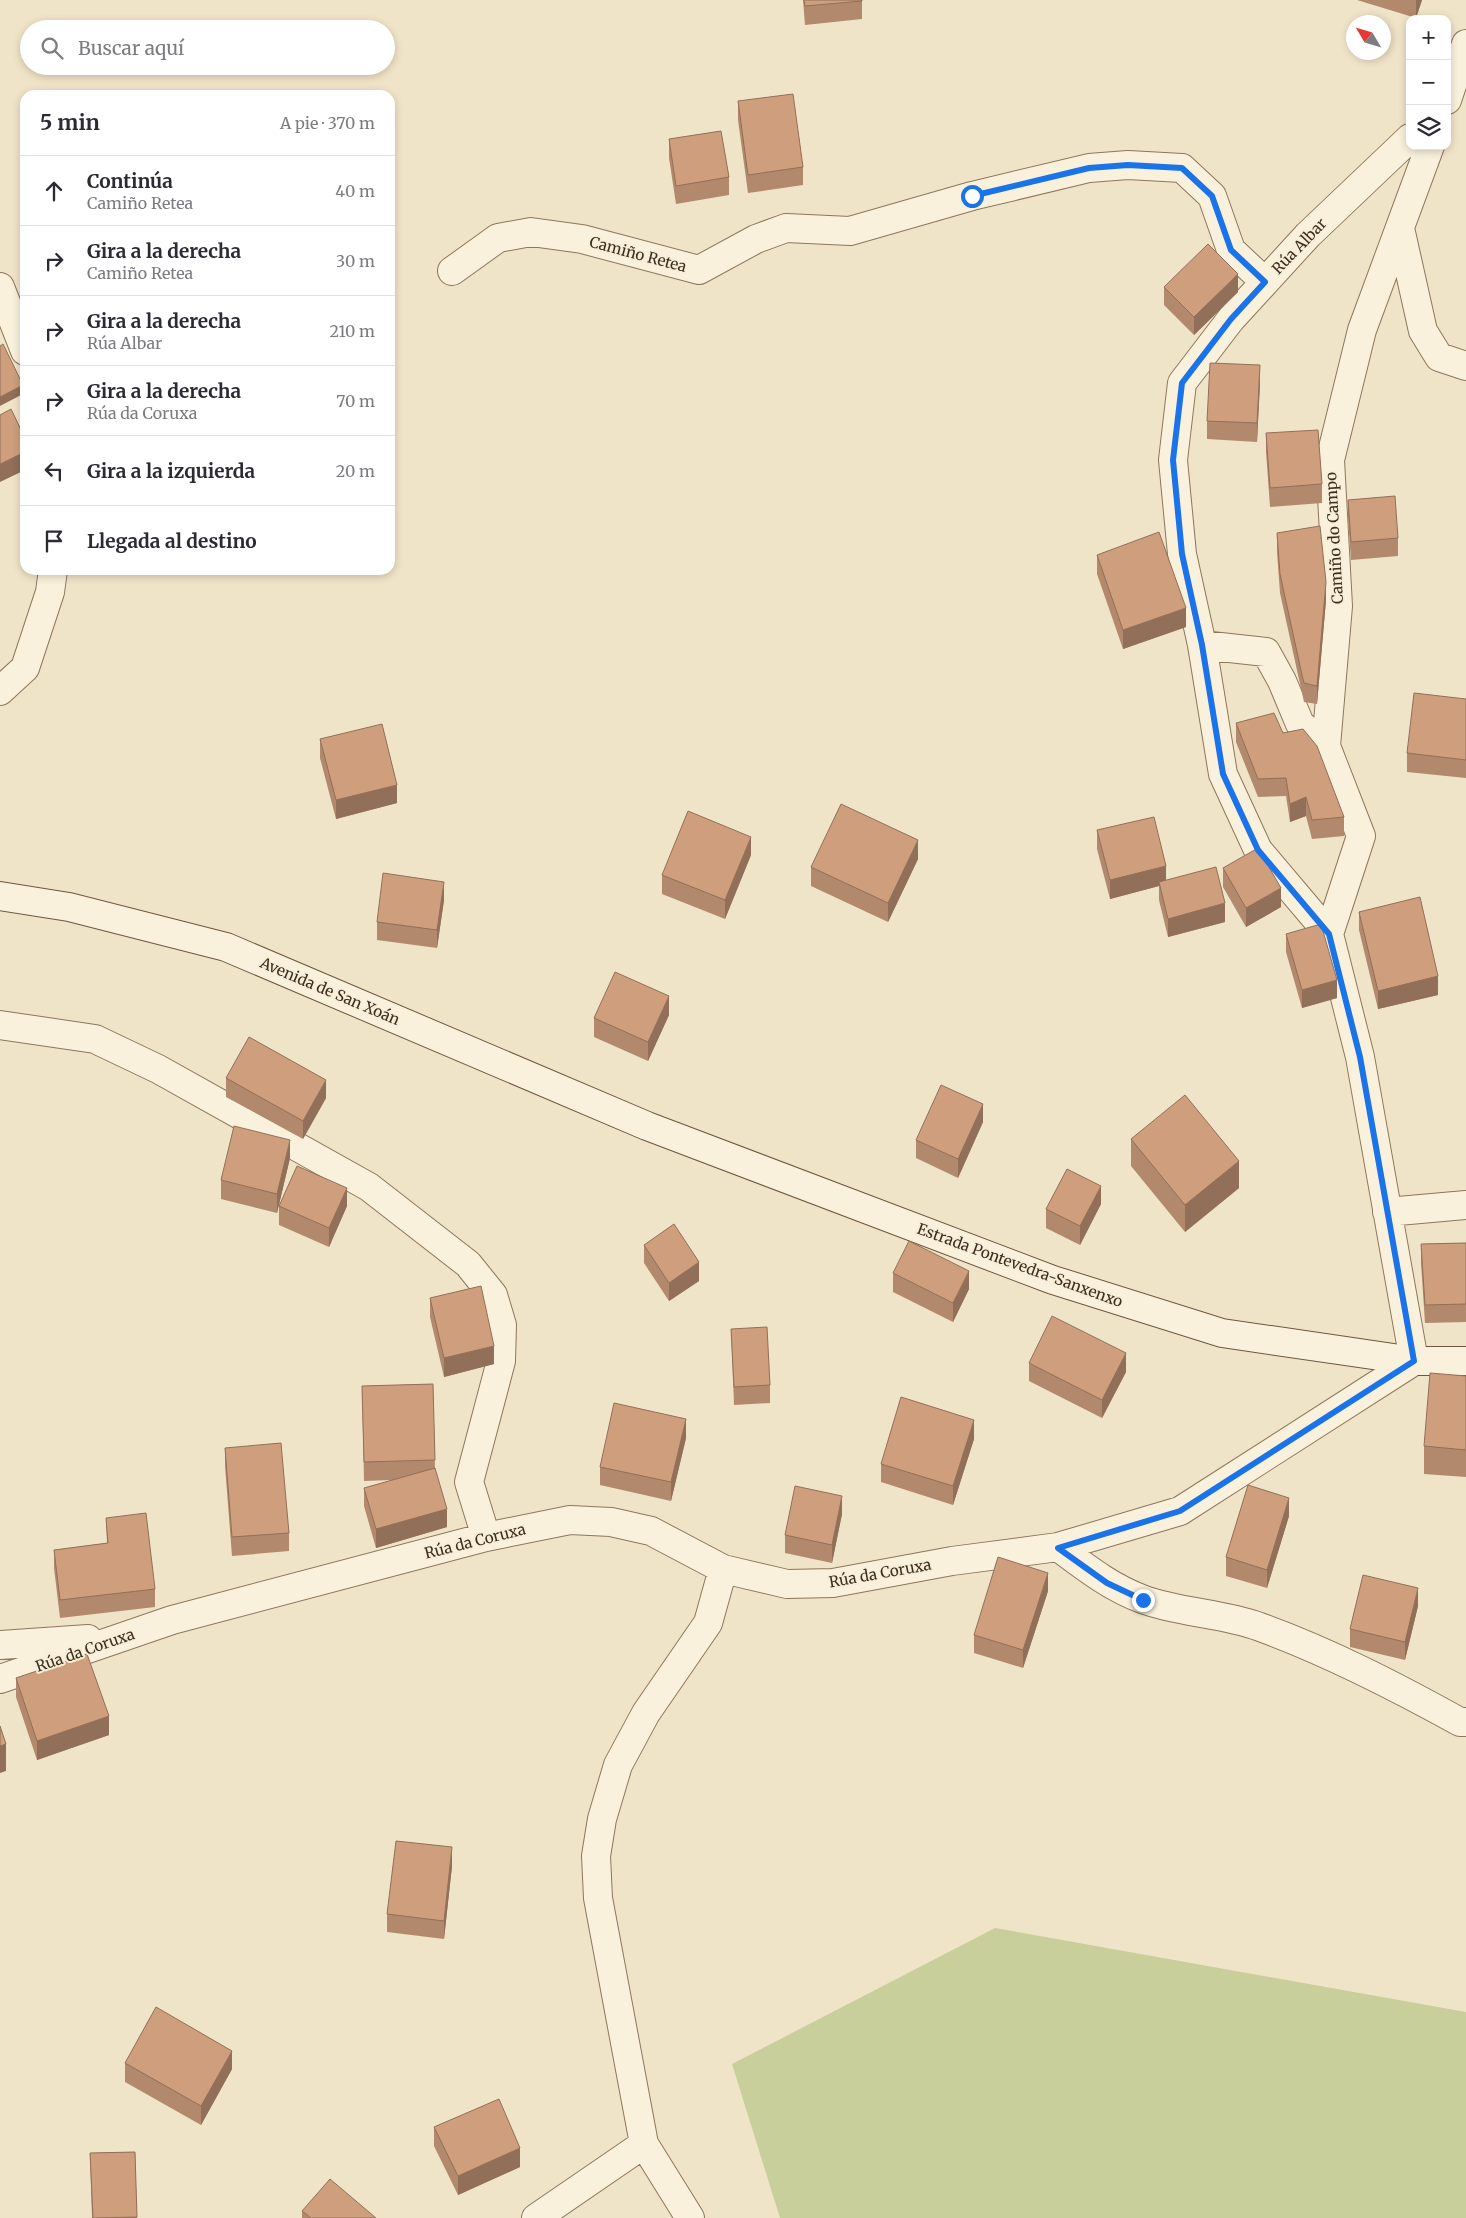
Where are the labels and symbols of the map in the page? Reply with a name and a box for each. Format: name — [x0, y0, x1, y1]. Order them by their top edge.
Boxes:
north arrow — [1346, 15, 1391, 60]
route start — [961, 185, 984, 208]
street label: Rúa Albar — [1268, 214, 1330, 278]
street label: Camiño Retea — [587, 232, 689, 276]
street label: Camiño do Campo — [1321, 471, 1347, 605]
street label: Avenida de San Xoán — [256, 953, 403, 1029]
street label: Estrada Pontevedra-Sanxenxo — [915, 1219, 1126, 1311]
street label: Rúa da Coruxa — [422, 1519, 528, 1563]
street label: Rúa da Coruxa — [827, 1555, 933, 1591]
route end — [1132, 1589, 1155, 1612]
street label: Rúa da Coruxa — [33, 1624, 137, 1676]

